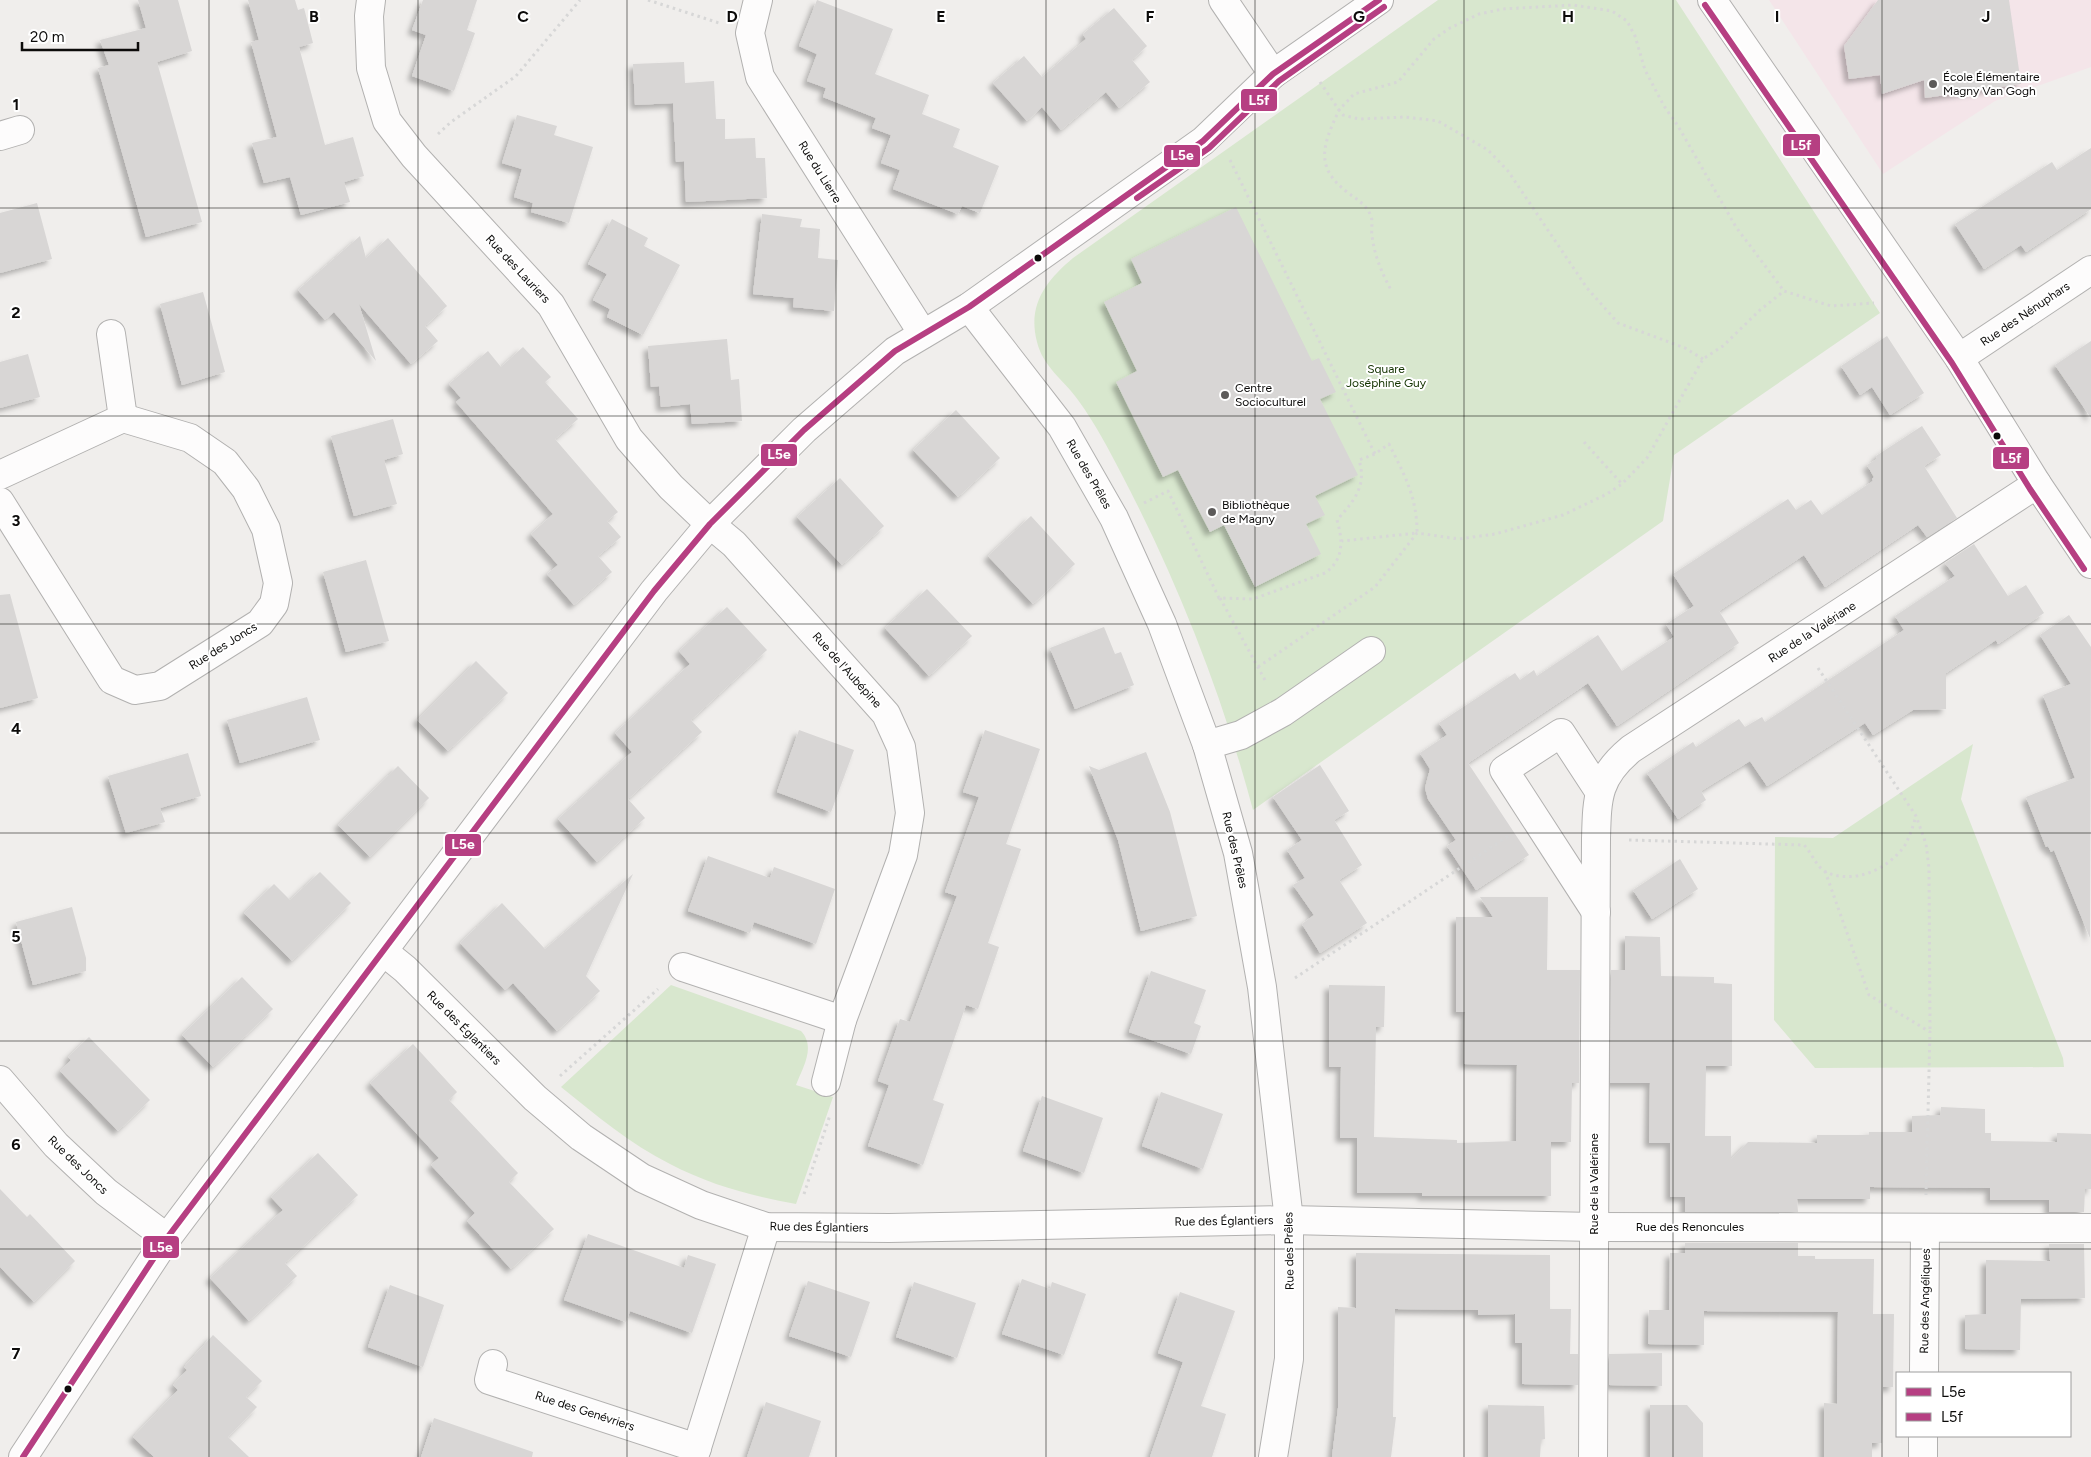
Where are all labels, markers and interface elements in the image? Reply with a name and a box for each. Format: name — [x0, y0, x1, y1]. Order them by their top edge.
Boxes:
text: B — [309, 7, 319, 26]
text: C — [517, 7, 529, 26]
text: D — [726, 7, 738, 26]
text: E — [936, 7, 946, 26]
text: F — [1146, 7, 1155, 26]
text: G — [1353, 7, 1365, 26]
text: H — [1562, 7, 1574, 26]
text: I — [1775, 7, 1779, 26]
text: J — [1982, 7, 1990, 26]
scale bar — [22, 20, 139, 52]
text: 20 m — [30, 28, 64, 46]
place label: École Élémentaire Magny Van Gogh — [1943, 70, 2040, 98]
marker: École Élémentaire Magny Van Gogh — [1927, 78, 1939, 90]
line badge: L5f — [1240, 88, 1278, 112]
text: L5f — [1248, 92, 1270, 109]
text: 1 — [13, 95, 19, 114]
line badge: L5f — [1782, 133, 1821, 157]
text: L5f — [1790, 137, 1812, 154]
street label: Rue du Lierre — [795, 138, 845, 206]
line badge: L5e — [1163, 144, 1201, 168]
text: L5e — [1170, 147, 1194, 164]
street label: Rue des Lauriers — [483, 232, 553, 306]
unlabelled marker — [1033, 253, 1043, 263]
street label: Rue des Nénuphars — [1978, 279, 2073, 349]
text: 2 — [11, 303, 21, 322]
park label: Square Joséphine Guy — [1346, 362, 1427, 390]
place label: Centre Socioculturel — [1235, 381, 1306, 409]
marker: Centre Socioculturel — [1219, 389, 1231, 401]
unlabelled marker — [1992, 431, 2002, 441]
street label: Rue des Prêles — [1063, 437, 1115, 512]
line badge: L5e — [760, 443, 798, 467]
text: L5e — [767, 446, 791, 463]
line badge: L5f — [1992, 446, 2030, 470]
text: L5f — [2000, 450, 2022, 467]
place label: Bibliothèque de Magny — [1222, 498, 1290, 526]
marker: Bibliothèque de Magny — [1206, 506, 1218, 518]
text: 3 — [12, 511, 21, 530]
street label: Rue de la Valériane — [1766, 598, 1859, 665]
street label: Rue des Joncs — [186, 619, 260, 673]
street label: Rue de l'Aubépine — [809, 629, 885, 711]
text: 4 — [11, 719, 21, 738]
street label: Rue des Prêles — [1219, 810, 1251, 890]
line badge: L5e — [444, 833, 482, 857]
text: L5e — [451, 836, 475, 853]
text: 5 — [11, 927, 21, 946]
street label: Rue des Églantiers — [424, 988, 504, 1068]
street label: Rue des Joncs — [45, 1133, 111, 1197]
street label: Rue de la Valériane — [1587, 1133, 1601, 1235]
text: 6 — [11, 1135, 21, 1154]
street label: Rue des Prêles — [1281, 1211, 1297, 1290]
street label: Rue des Églantiers — [1174, 1213, 1274, 1229]
street label: Rue des Églantiers — [769, 1219, 869, 1235]
street label: Rue des Renoncules — [1636, 1220, 1745, 1234]
line badge: L5e — [142, 1235, 180, 1259]
text: L5e — [149, 1239, 173, 1256]
street label: Rue des Angéliques — [1917, 1248, 1933, 1354]
text: 7 — [12, 1344, 21, 1363]
legend — [1896, 1372, 2071, 1437]
text: L5e — [1941, 1383, 1966, 1401]
unlabelled marker — [63, 1384, 73, 1394]
street label: Rue des Genévriers — [533, 1388, 637, 1434]
text: L5f — [1941, 1408, 1963, 1426]

